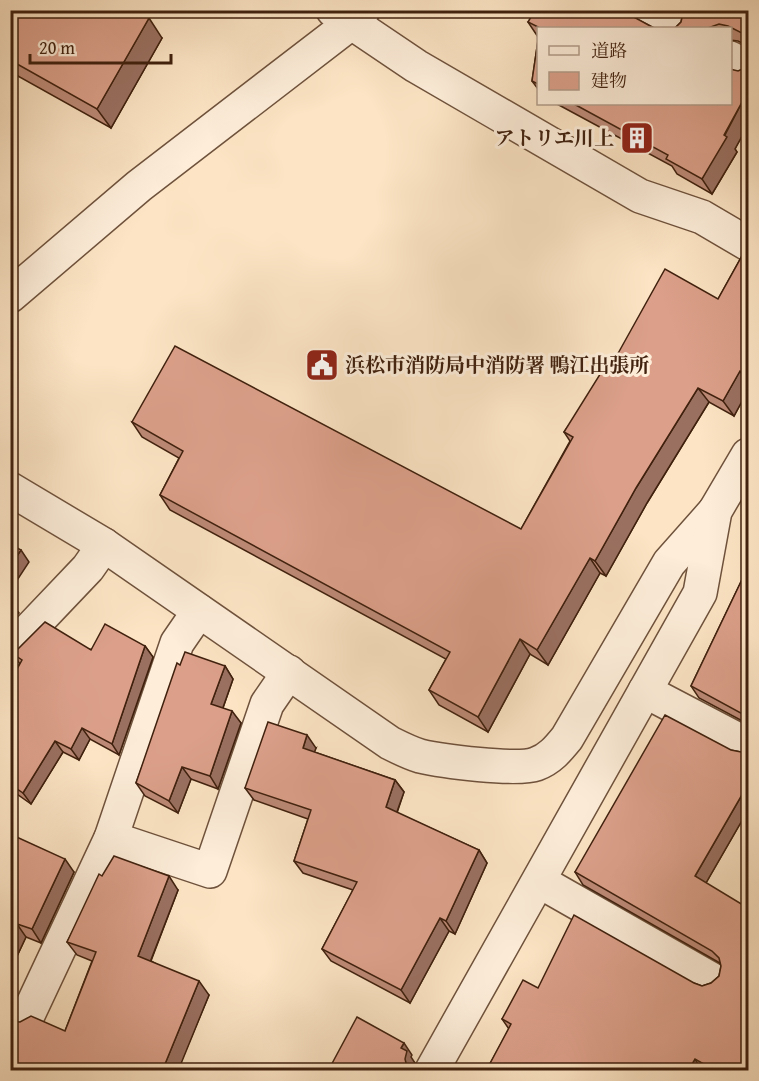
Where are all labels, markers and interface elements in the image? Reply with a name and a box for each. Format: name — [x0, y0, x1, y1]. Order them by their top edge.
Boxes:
scale bar — [30, 27, 171, 65]
legend — [537, 27, 732, 105]
text: 20 m — [39, 34, 75, 61]
text: 道路 — [591, 37, 627, 64]
text: 建物 — [591, 67, 627, 94]
building icon: アトリエ川上 — [619, 120, 655, 156]
place label: アトリエ川上 — [494, 123, 614, 152]
public building icon: 浜松市消防局中消防署 鴨江出張所 — [304, 347, 340, 383]
place label: 浜松市消防局中消防署 鴨江出張所 — [345, 350, 649, 379]

